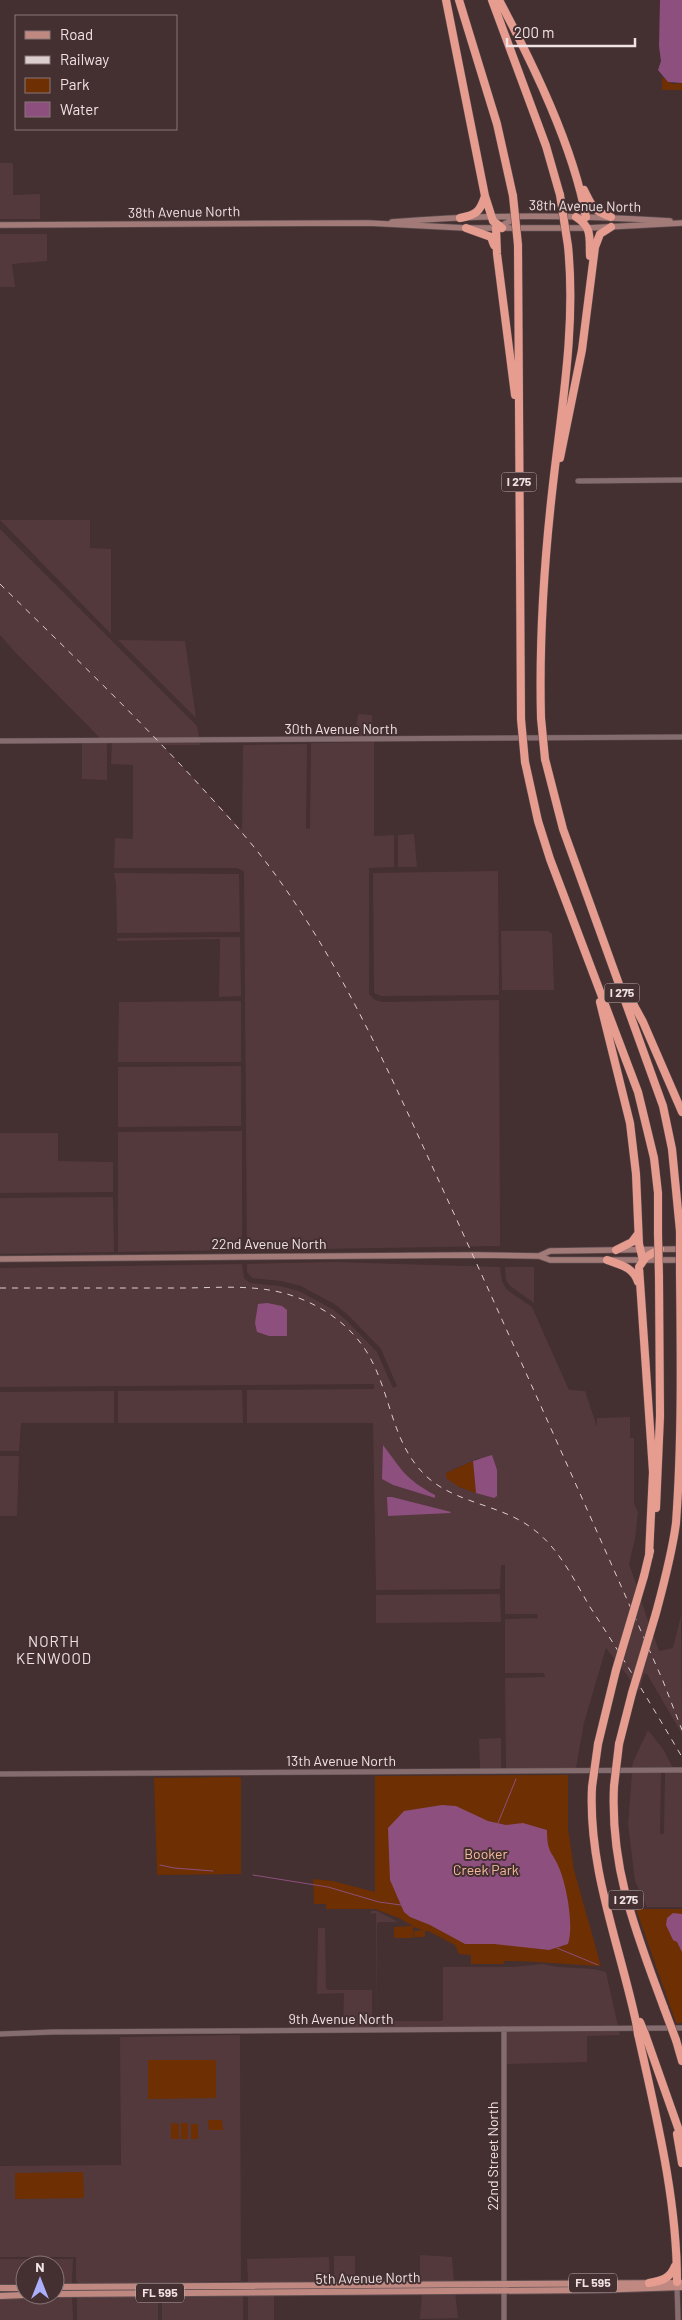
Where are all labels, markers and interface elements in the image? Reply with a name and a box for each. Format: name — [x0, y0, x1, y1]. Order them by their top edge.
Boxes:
legend — [15, 15, 178, 130]
scale bar — [507, 15, 634, 47]
text: 200 m — [514, 23, 554, 41]
text: Road — [60, 25, 93, 43]
text: Railway — [60, 50, 109, 68]
text: Park — [60, 75, 90, 93]
text: Water — [60, 100, 99, 118]
street label: 38th Avenue North — [529, 196, 641, 215]
street label: 38th Avenue North — [128, 202, 240, 221]
road number: I 275 — [502, 472, 536, 492]
street label: 30th Avenue North — [285, 720, 397, 737]
road number: I 275 — [604, 984, 640, 1002]
street label: 22nd Avenue North — [211, 1235, 327, 1252]
district label: NORTH KENWOOD — [16, 1632, 92, 1667]
street label: 13th Avenue North — [286, 1752, 396, 1769]
park label: Booker Creek Park — [453, 1845, 519, 1878]
road number: I 275 — [608, 1890, 644, 1910]
street label: 9th Avenue North — [288, 2010, 394, 2027]
street label: 22nd Street North — [484, 2102, 501, 2210]
north arrow — [15, 2255, 65, 2305]
text: N — [35, 2258, 45, 2275]
street label: 5th Avenue North — [315, 2268, 421, 2287]
road number: FL 595 — [569, 2274, 617, 2292]
road number: FL 595 — [136, 2284, 184, 2302]

